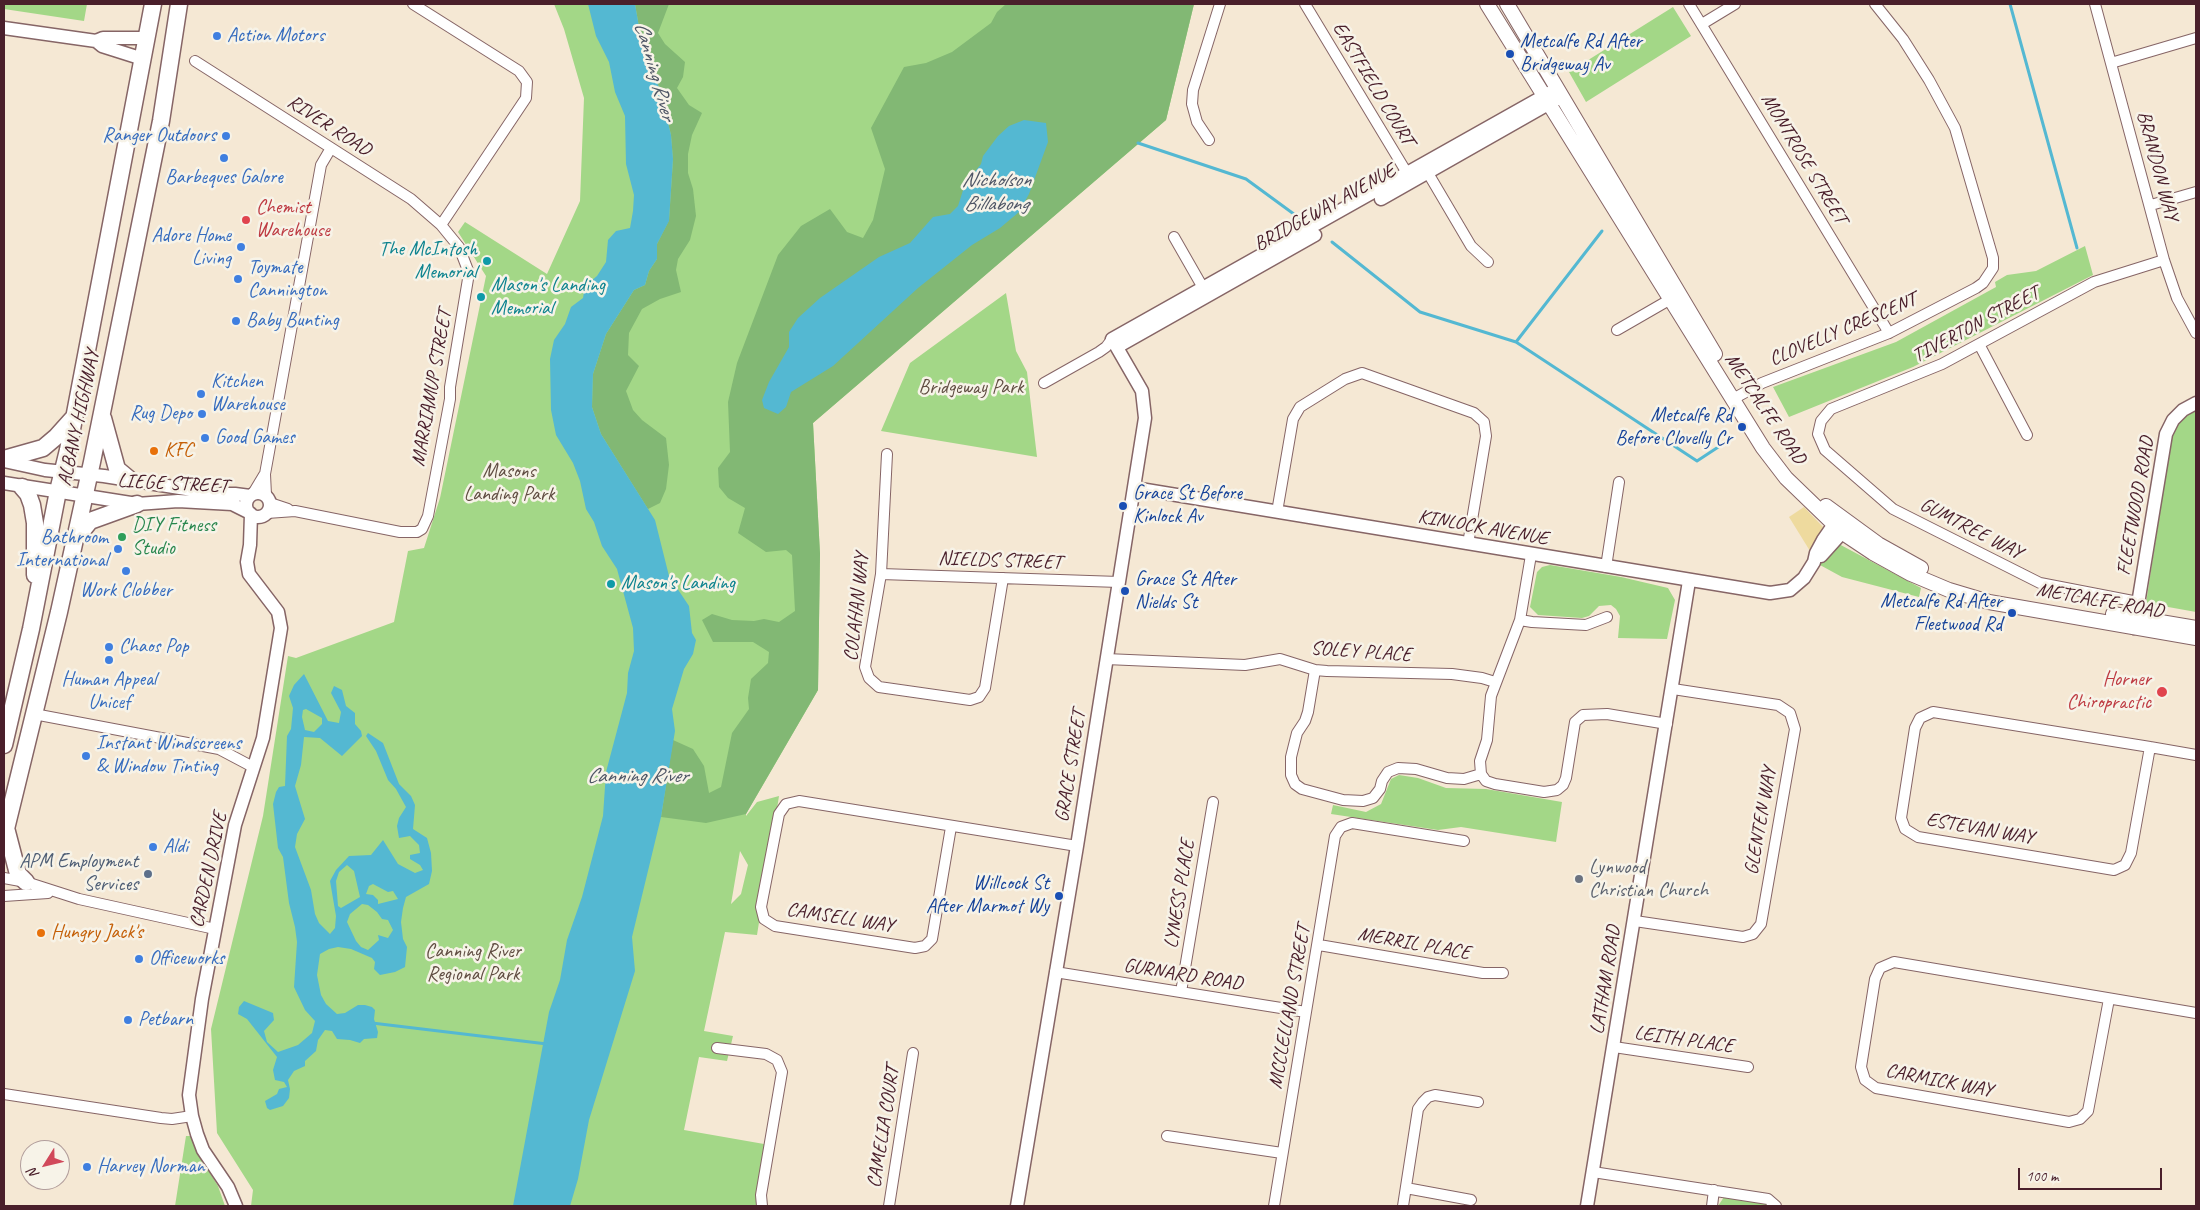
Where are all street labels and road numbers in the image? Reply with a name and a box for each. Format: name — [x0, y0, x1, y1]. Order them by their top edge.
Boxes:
street label: EASTFIELD COURT — [1327, 18, 1419, 150]
street label: MONTROSE STREET — [1756, 89, 1852, 229]
street label: RIVER ROAD — [282, 90, 376, 162]
street label: BRANDON WAY — [2131, 109, 2183, 223]
street label: BRIDGEWAY AVENUE — [1250, 159, 1400, 257]
street label: TIVERTON STREET — [1908, 281, 2044, 369]
street label: CLOVELLY CRESCENT — [1766, 288, 1920, 372]
street label: MARRIAMUP STREET — [406, 308, 458, 468]
street label: ALBANY HIGHWAY — [53, 348, 105, 488]
street label: METCALFE ROAD — [1719, 349, 1811, 469]
street label: FLEETWOOD ROAD — [2112, 435, 2160, 577]
street label: LIEGE STREET — [117, 469, 229, 499]
street label: GUMTREE WAY — [1916, 493, 2026, 565]
street label: KINLOCK AVENUE — [1416, 505, 1550, 551]
street label: NIELDS STREET — [938, 547, 1062, 575]
street label: COLAHAN WAY — [839, 552, 875, 662]
street label: METCALFE ROAD — [2035, 578, 2165, 624]
street label: SOLEY PLACE — [1310, 637, 1412, 667]
street label: GRACE STREET — [1050, 708, 1092, 824]
street label: GLENTEN WAY — [1740, 765, 1782, 877]
street label: ESTEVAN WAY — [1924, 808, 2036, 850]
street label: CARDEN DRIVE — [185, 810, 233, 930]
street label: LYNESS PLACE — [1160, 838, 1200, 950]
street label: CAMSELL WAY — [785, 898, 895, 938]
street label: MERRIL PLACE — [1356, 922, 1472, 966]
street label: MCCLELLAND STREET — [1264, 923, 1316, 1091]
street label: LATHAM ROAD — [1586, 924, 1626, 1036]
street label: GURNARD ROAD — [1122, 954, 1244, 996]
street label: LEITH PLACE — [1633, 1021, 1735, 1059]
street label: CARMICK WAY — [1883, 1059, 1995, 1103]
street label: CAMELIA COURT — [863, 1064, 905, 1190]

